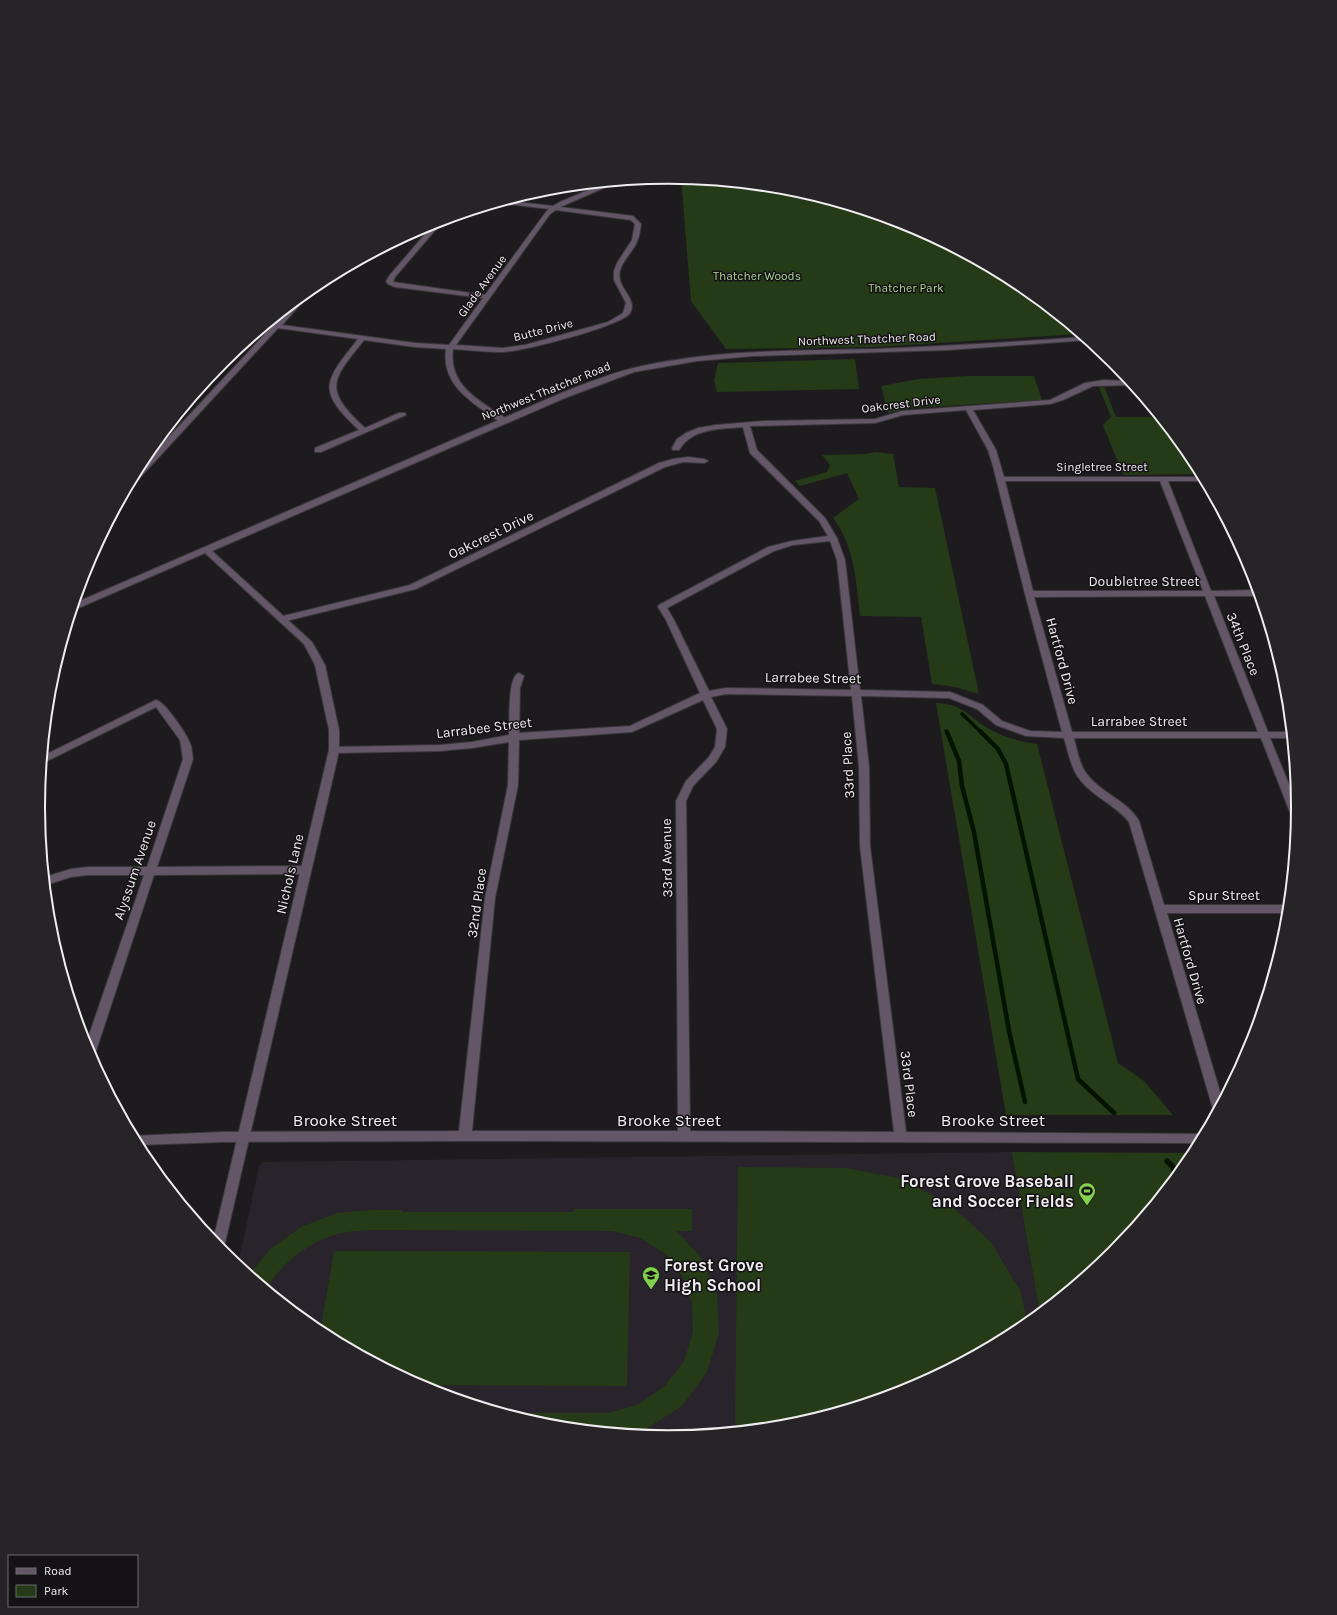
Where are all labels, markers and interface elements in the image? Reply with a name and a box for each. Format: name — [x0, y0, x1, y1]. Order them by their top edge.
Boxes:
street label: Glade Avenue — [455, 252, 509, 320]
park label: Thatcher Woods — [713, 269, 801, 283]
park label: Thatcher Park — [868, 281, 944, 295]
street label: Butte Drive — [512, 316, 574, 344]
street label: Northwest Thatcher Road — [798, 330, 936, 348]
street label: Northwest Thatcher Road — [479, 359, 613, 423]
street label: Oakcrest Drive — [861, 392, 941, 416]
street label: Singletree Street — [1056, 460, 1148, 474]
street label: Oakcrest Drive — [446, 507, 536, 563]
street label: Doubletree Street — [1088, 573, 1200, 590]
street label: 34th Place — [1223, 610, 1263, 678]
street label: Hartford Drive — [1042, 616, 1082, 706]
street label: Larrabee Street — [765, 669, 861, 687]
street label: Larrabee Street — [1091, 713, 1187, 730]
street label: Larrabee Street — [435, 714, 533, 742]
street label: 33rd Place — [838, 731, 858, 799]
street label: Alyssum Avenue — [110, 818, 160, 922]
street label: 33rd Avenue — [658, 818, 676, 898]
street label: Nichols Lane — [273, 832, 307, 916]
street label: 32nd Place — [464, 867, 490, 939]
street label: Spur Street — [1188, 887, 1260, 904]
street label: Hartford Drive — [1170, 916, 1210, 1006]
street label: 33rd Place — [896, 1050, 922, 1118]
street label: Brooke Street — [293, 1110, 397, 1130]
street label: Brooke Street — [617, 1110, 721, 1130]
street label: Brooke Street — [941, 1110, 1045, 1130]
place label: Forest Grove Baseball and Soccer Fields — [900, 1171, 1074, 1211]
sports icon: Forest Grove Baseball and Soccer Fields — [1077, 1181, 1097, 1206]
place label: Forest Grove High School — [664, 1255, 764, 1295]
school or university icon: Forest Grove High School — [641, 1265, 661, 1290]
legend — [8, 1555, 138, 1607]
text: Road — [44, 1564, 72, 1578]
text: Park — [44, 1584, 69, 1598]

